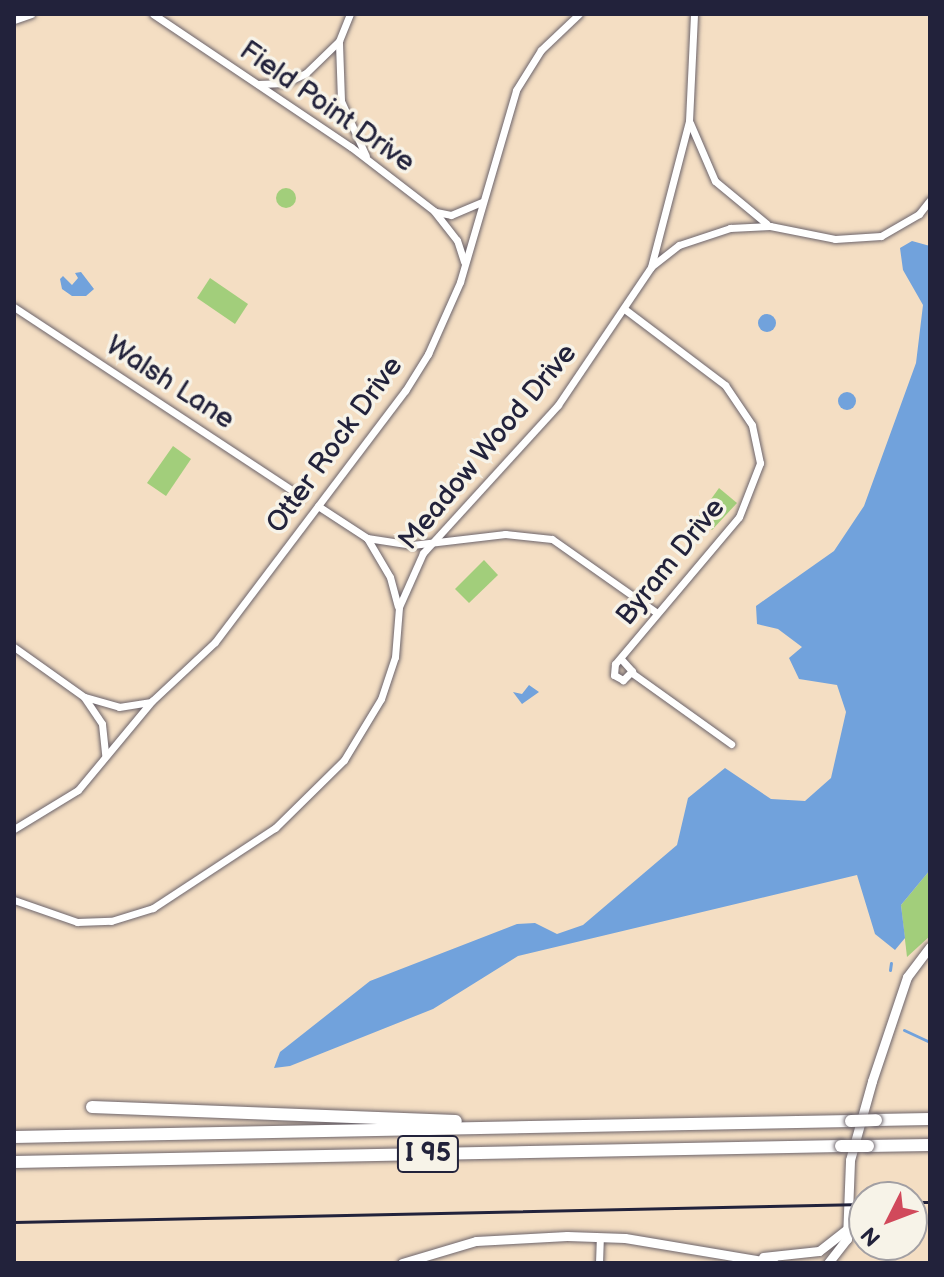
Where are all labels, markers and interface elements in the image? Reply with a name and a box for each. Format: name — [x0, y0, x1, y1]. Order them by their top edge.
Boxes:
street label: Field Point Drive — [233, 34, 421, 180]
street label: Walsh Lane — [99, 329, 241, 437]
street label: Meadow Wood Drive — [392, 337, 584, 557]
street label: Otter Rock Drive — [260, 350, 410, 540]
street label: Byram Drive — [610, 492, 732, 632]
road number: I 95 — [396, 1132, 460, 1176]
north arrow — [848, 1181, 928, 1261]
text: N — [856, 1221, 887, 1251]

